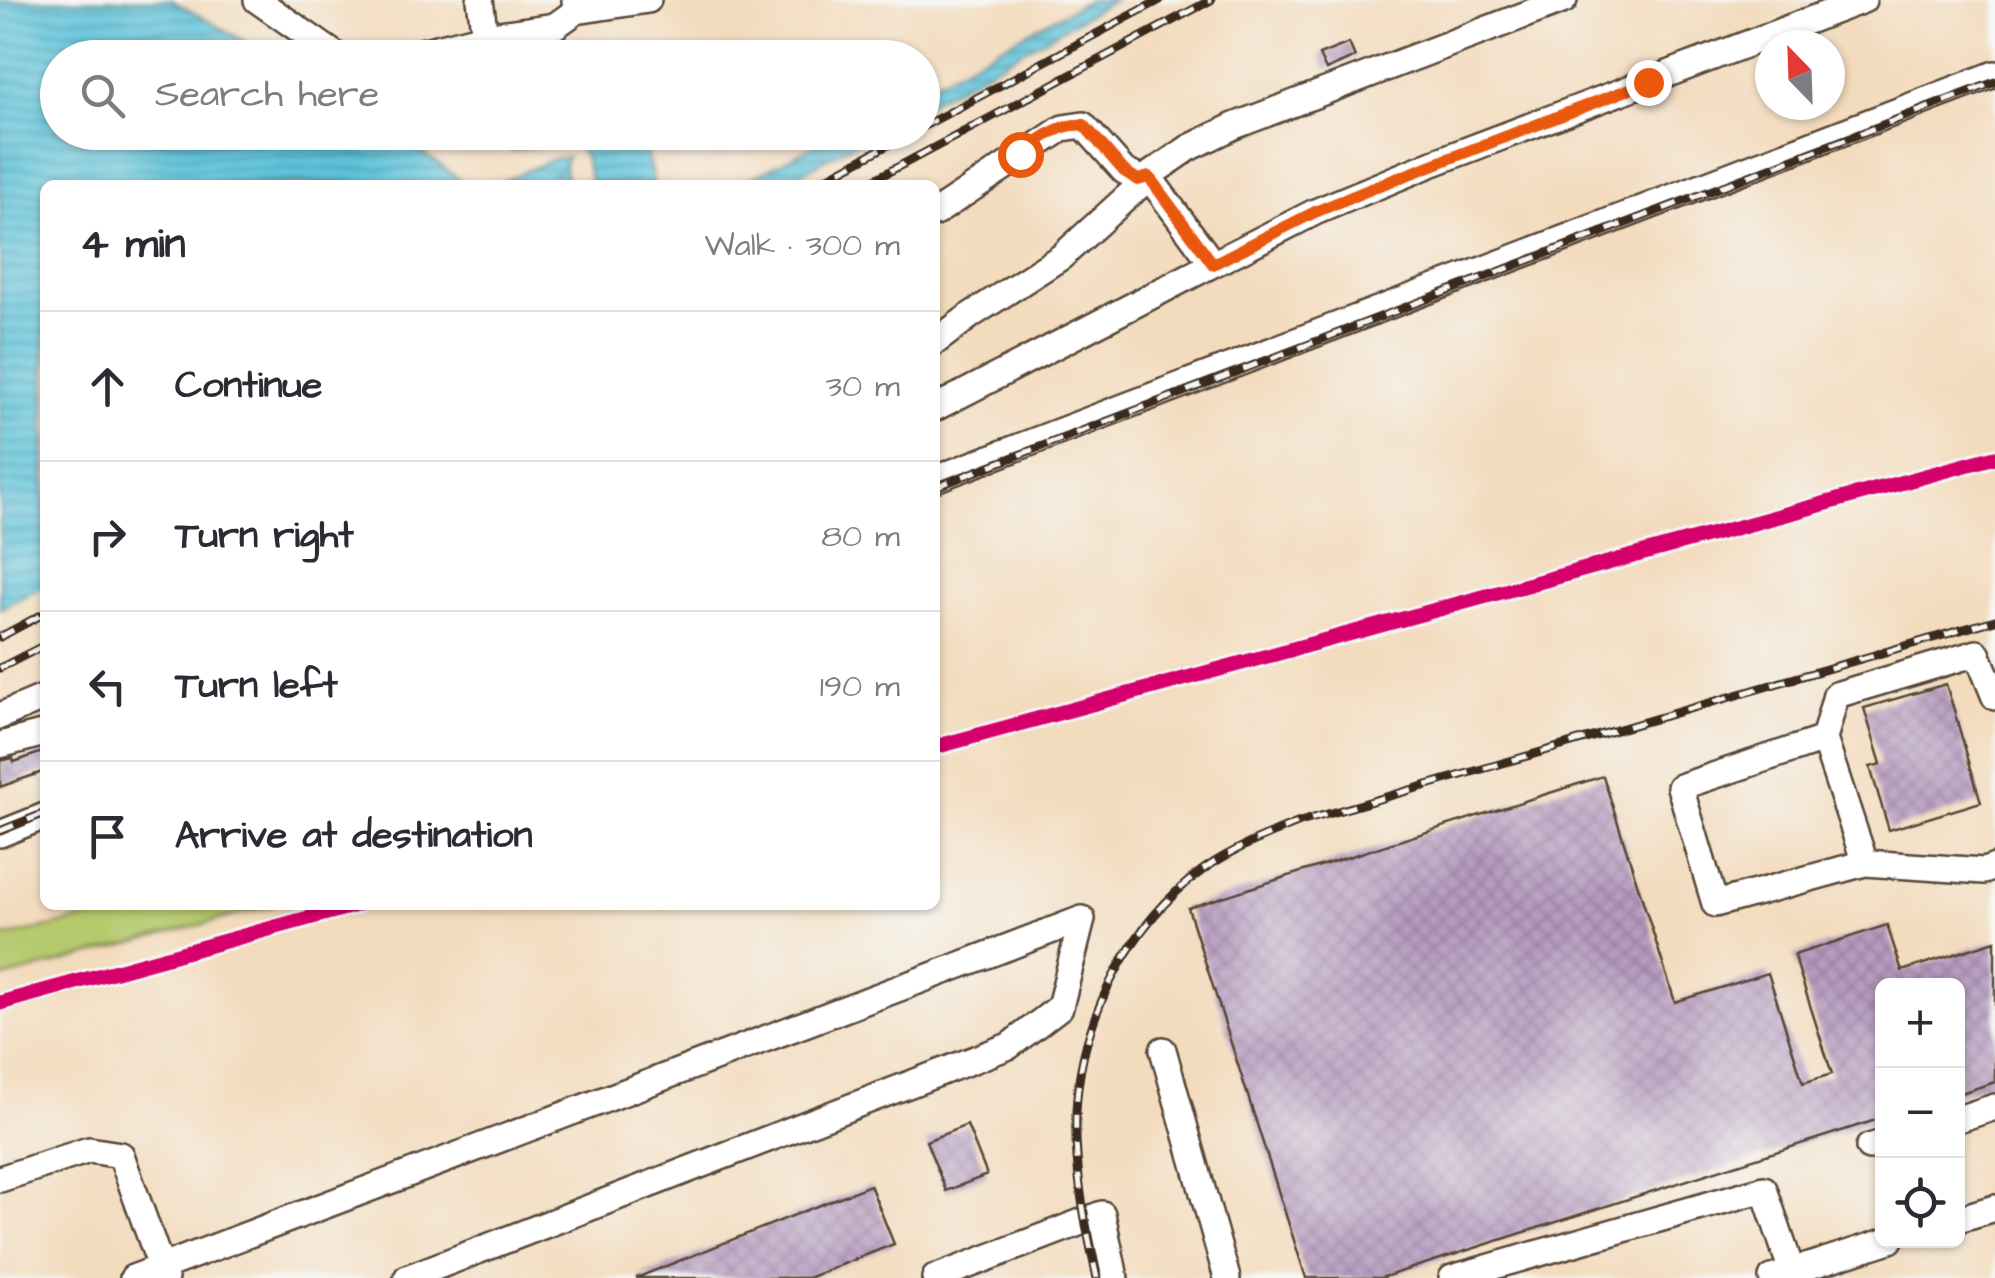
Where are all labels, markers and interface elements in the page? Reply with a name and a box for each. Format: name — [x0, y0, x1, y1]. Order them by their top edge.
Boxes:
north arrow — [1755, 30, 1845, 120]
search box — [40, 40, 940, 150]
route end — [1626, 60, 1672, 106]
icon: search — [75, 68, 130, 123]
text: Search here — [155, 69, 379, 121]
route start — [998, 132, 1044, 178]
text: 4 min — [80, 216, 185, 274]
text: Walk · 300 m — [704, 223, 900, 268]
icon: ahead — [80, 359, 135, 414]
text: Continue — [175, 360, 322, 412]
text: 30 m — [826, 364, 900, 409]
icon: right — [80, 509, 135, 564]
text: Turn right — [175, 510, 354, 562]
text: 80 m — [821, 514, 900, 559]
icon: left — [80, 659, 135, 714]
text: Turn left — [175, 660, 338, 712]
text: 190 m — [820, 664, 900, 709]
icon: arrive — [80, 809, 135, 864]
text: Arrive at destination — [175, 810, 532, 862]
map controls — [1875, 978, 1965, 1248]
button: + — [1875, 978, 1965, 1068]
button: − — [1875, 1068, 1965, 1158]
button: locate — [1875, 1158, 1965, 1248]

